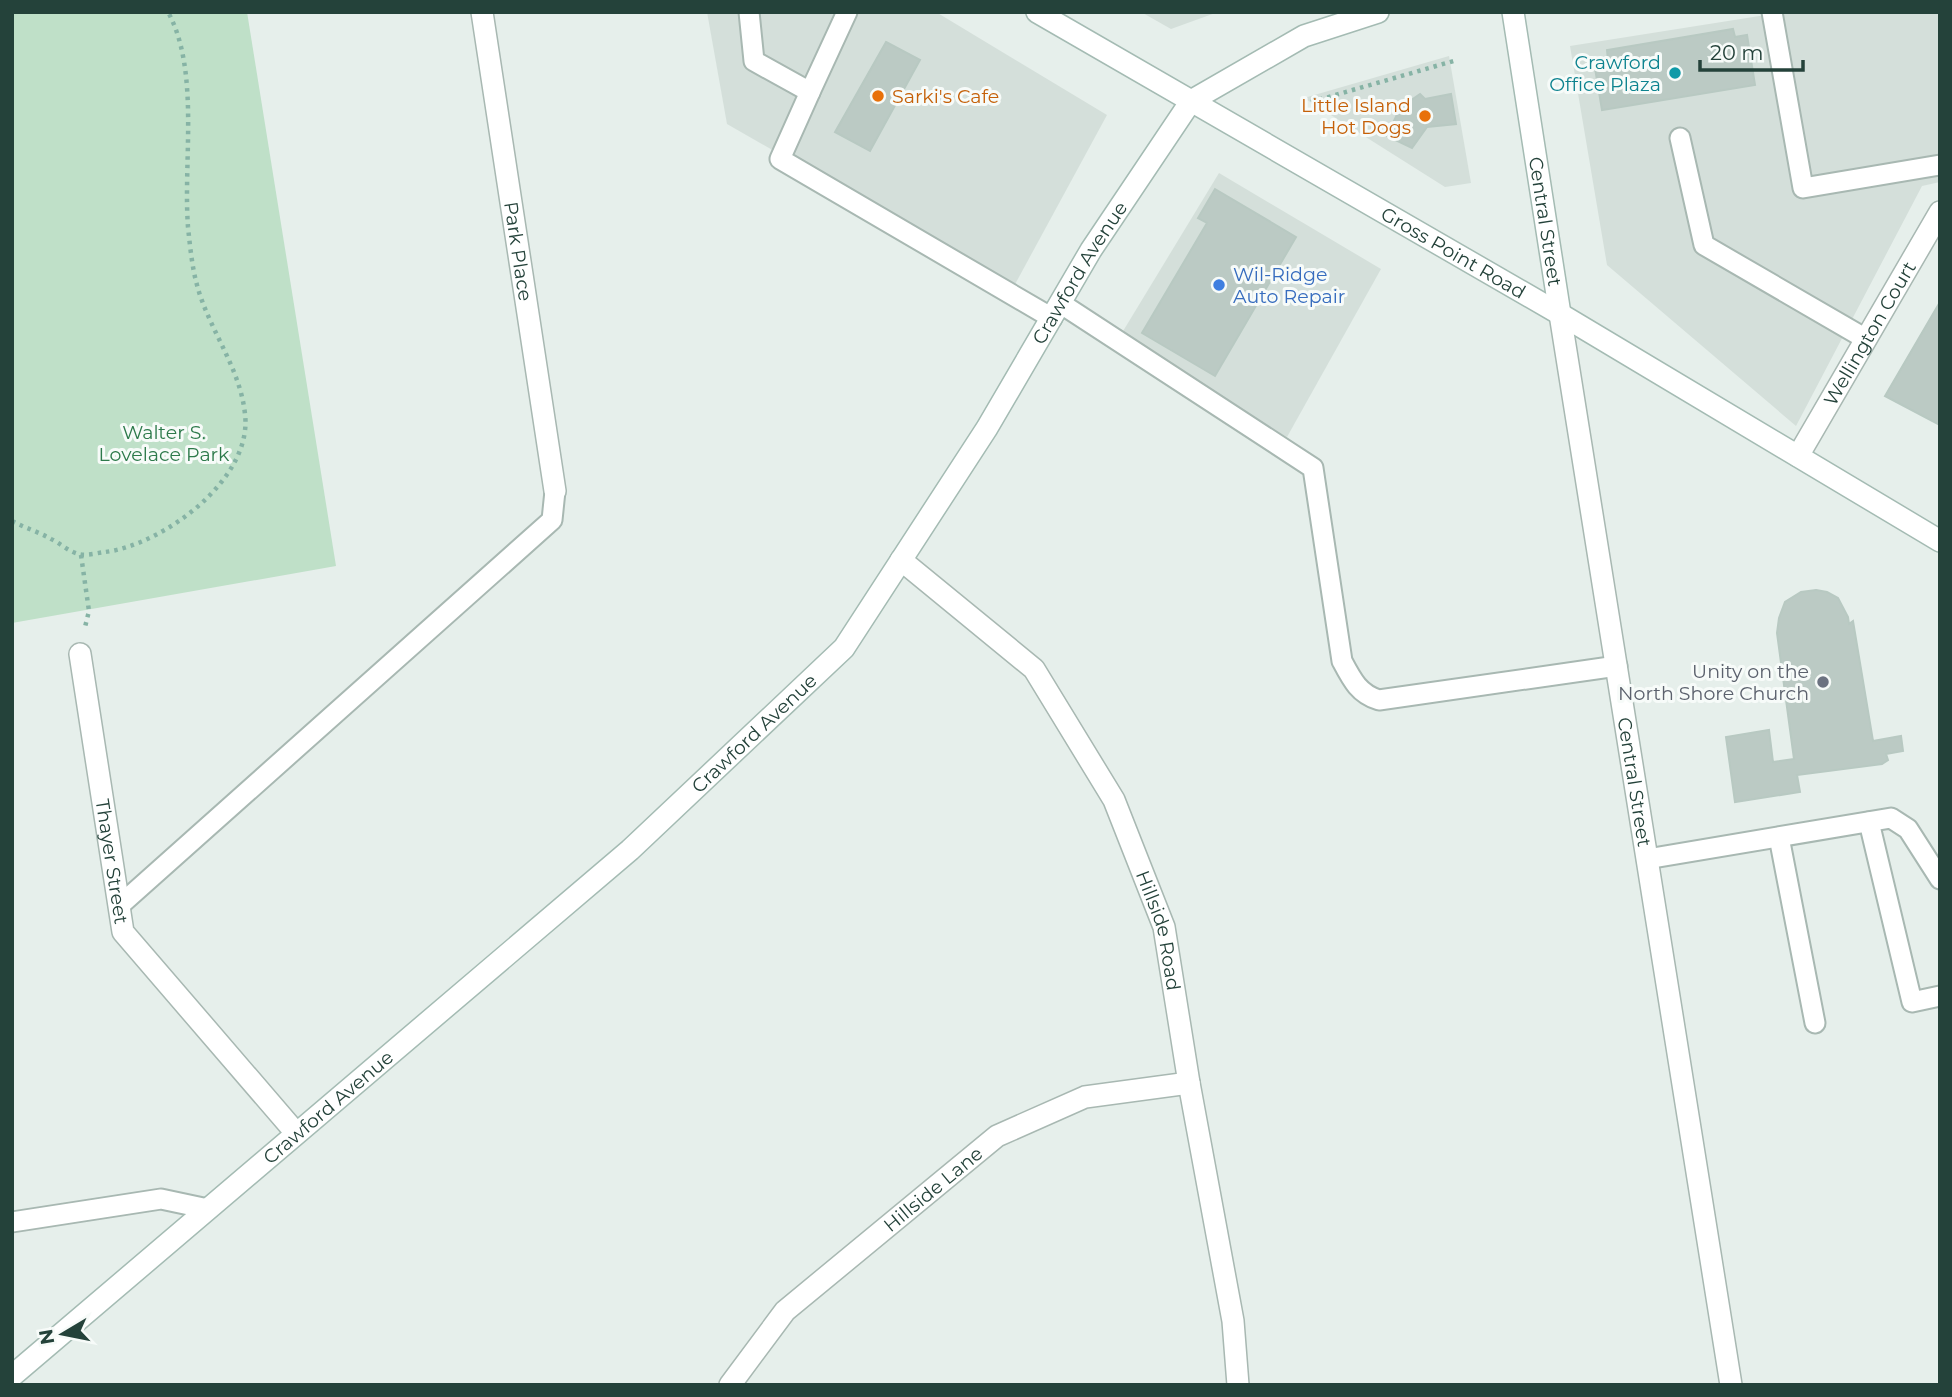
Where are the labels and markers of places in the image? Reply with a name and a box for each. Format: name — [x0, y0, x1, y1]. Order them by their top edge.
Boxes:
place label: Crawford Office Plaza — [1549, 51, 1661, 96]
marker: Crawford Office Plaza — [1667, 65, 1683, 81]
place label: Sarki's Cafe — [892, 85, 999, 108]
marker: Sarki's Cafe — [870, 88, 886, 104]
place label: Little Island Hot Dogs — [1301, 94, 1411, 139]
marker: Little Island Hot Dogs — [1417, 108, 1433, 124]
place label: Wil-Ridge Auto Repair — [1233, 263, 1345, 308]
marker: Wil-Ridge Auto Repair — [1211, 277, 1227, 293]
place label: Unity on the North Shore Church — [1618, 660, 1809, 705]
marker: Unity on the North Shore Church — [1815, 674, 1831, 690]

